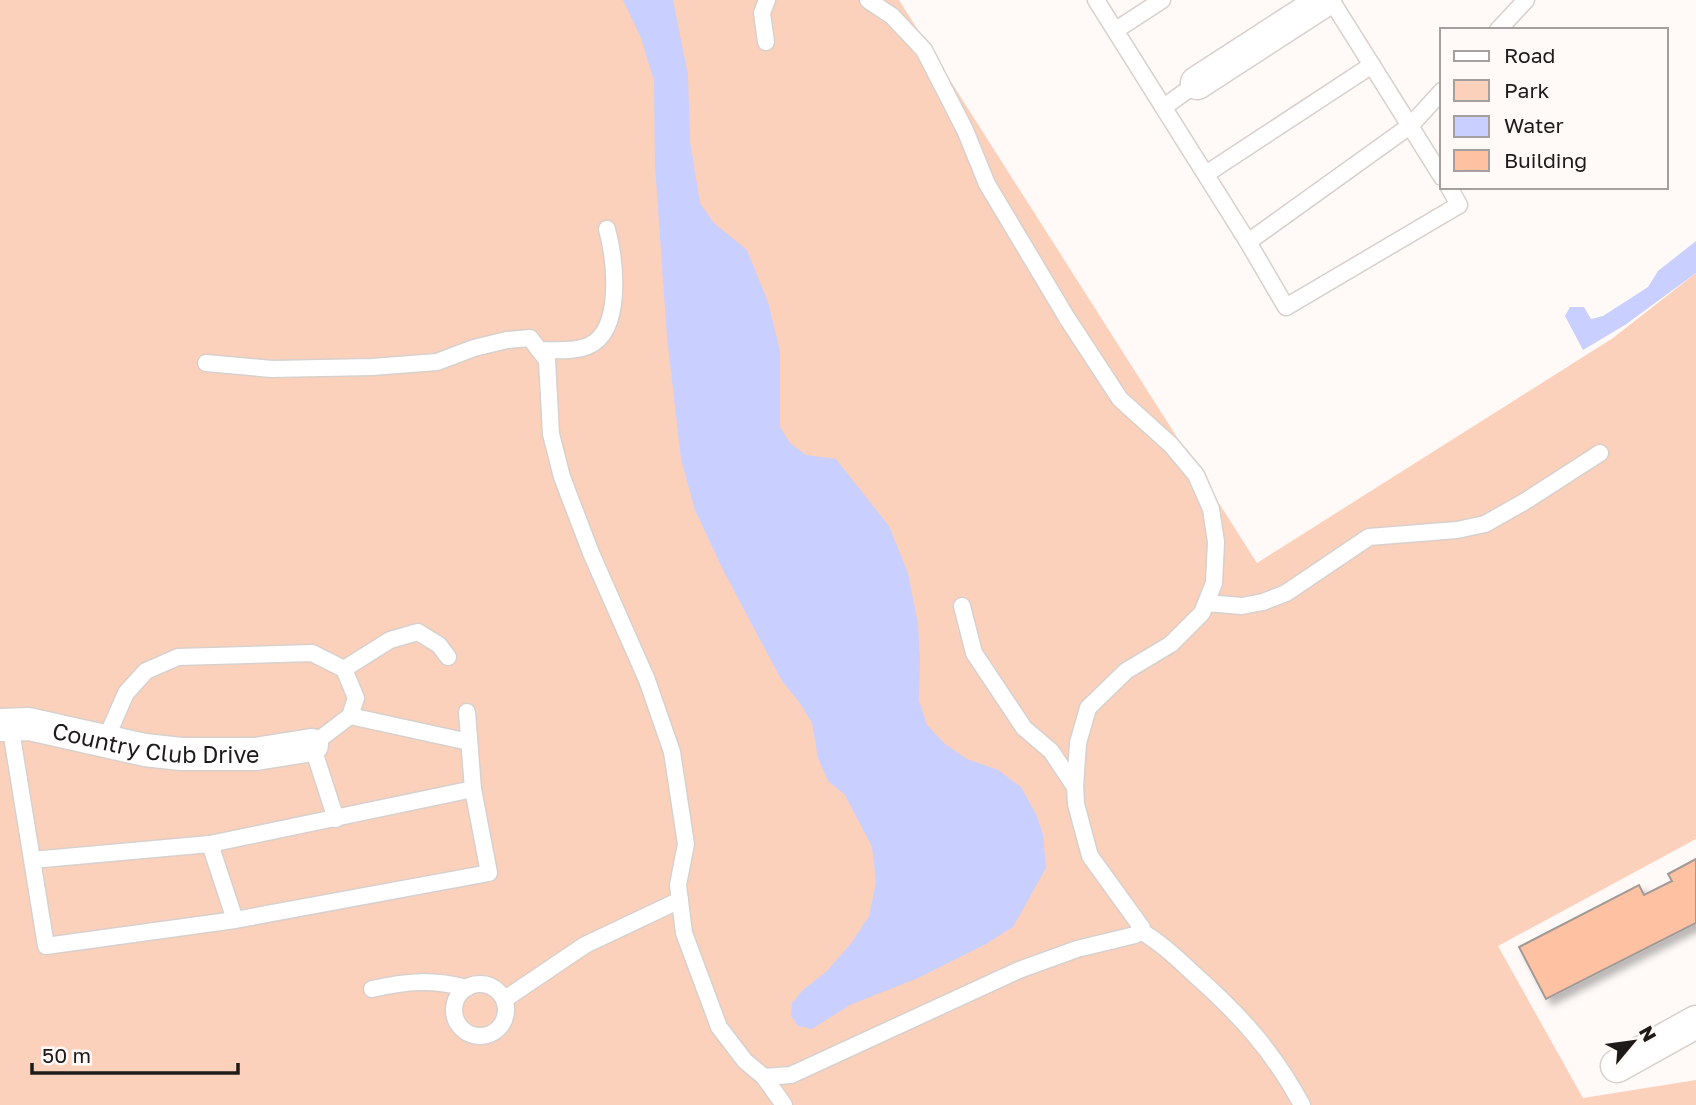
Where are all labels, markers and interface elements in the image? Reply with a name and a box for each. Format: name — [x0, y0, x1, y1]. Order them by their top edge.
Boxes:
legend — [1440, 28, 1668, 189]
text: Road — [1504, 42, 1555, 68]
text: Park — [1504, 77, 1550, 103]
text: Water — [1504, 112, 1564, 138]
text: Building — [1504, 147, 1587, 173]
street label: Country Club Drive — [50, 716, 259, 768]
north arrow — [1598, 1007, 1668, 1077]
text: N — [1635, 1022, 1662, 1045]
scale bar — [32, 1032, 238, 1076]
text: 50 m — [42, 1042, 91, 1068]

